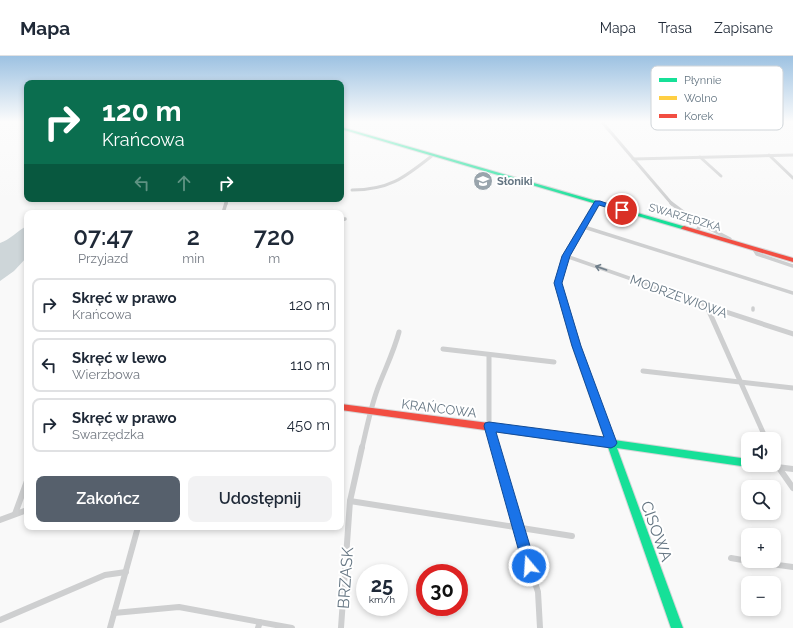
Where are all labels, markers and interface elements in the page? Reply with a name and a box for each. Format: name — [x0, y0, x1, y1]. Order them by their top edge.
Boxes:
text: Mapa — [20, 17, 70, 39]
text: Mapa — [600, 20, 636, 36]
text: Trasa — [658, 20, 692, 36]
text: Zapisane — [714, 20, 773, 36]
legend — [651, 66, 783, 130]
text: Płynnie — [684, 74, 722, 87]
text: Wolno — [684, 92, 718, 105]
text: 120 m — [102, 95, 182, 128]
icon: right — [36, 96, 88, 148]
text: Korek — [684, 110, 713, 123]
text: Krańcowa — [102, 129, 185, 150]
school or university icon: Słoniki — [472, 170, 494, 192]
icon: left — [131, 172, 153, 194]
icon: ahead — [173, 172, 195, 194]
icon: right — [215, 172, 237, 194]
place label: Słoniki — [497, 175, 533, 188]
pin — [605, 193, 639, 227]
icon: arrive — [611, 199, 633, 221]
street label: SWARZĘDZKA — [647, 201, 723, 234]
text: 07:47 — [73, 222, 133, 251]
text: 2 — [187, 222, 200, 251]
text: 720 — [254, 222, 295, 251]
text: Przyjazd — [78, 251, 128, 266]
text: min — [182, 251, 205, 266]
text: m — [268, 251, 280, 266]
one-way arrow — [594, 264, 607, 271]
street label: MODRZEWIOWA — [628, 272, 730, 321]
text: Skręć w prawo — [72, 289, 177, 307]
icon: right — [38, 294, 60, 316]
text: 120 m — [289, 296, 330, 314]
text: Krańcowa — [72, 307, 132, 322]
text: Skręć w lewo — [72, 349, 167, 367]
icon: left — [38, 354, 60, 376]
text: 110 m — [290, 356, 330, 374]
text: Wierzbowa — [72, 367, 140, 382]
street label: KRAŃCOWA — [401, 396, 478, 421]
text: Skręć w prawo — [72, 409, 177, 427]
icon: right — [38, 414, 60, 436]
text: 450 m — [287, 416, 330, 434]
text: Swarzędzka — [72, 427, 144, 442]
map controls — [741, 432, 781, 616]
button: sound — [741, 432, 781, 472]
button: Zakończ — [36, 476, 180, 522]
button: Udostępnij — [188, 476, 332, 522]
button: search — [741, 480, 781, 520]
street label: CISOWA — [637, 498, 676, 564]
button: + — [741, 528, 781, 568]
position arrow — [508, 545, 550, 587]
street label: BRZASK — [334, 546, 357, 610]
speed limit sign: 30 — [416, 564, 468, 616]
text: 25 — [371, 573, 393, 597]
button: − — [741, 576, 781, 616]
text: km/h — [369, 594, 395, 605]

